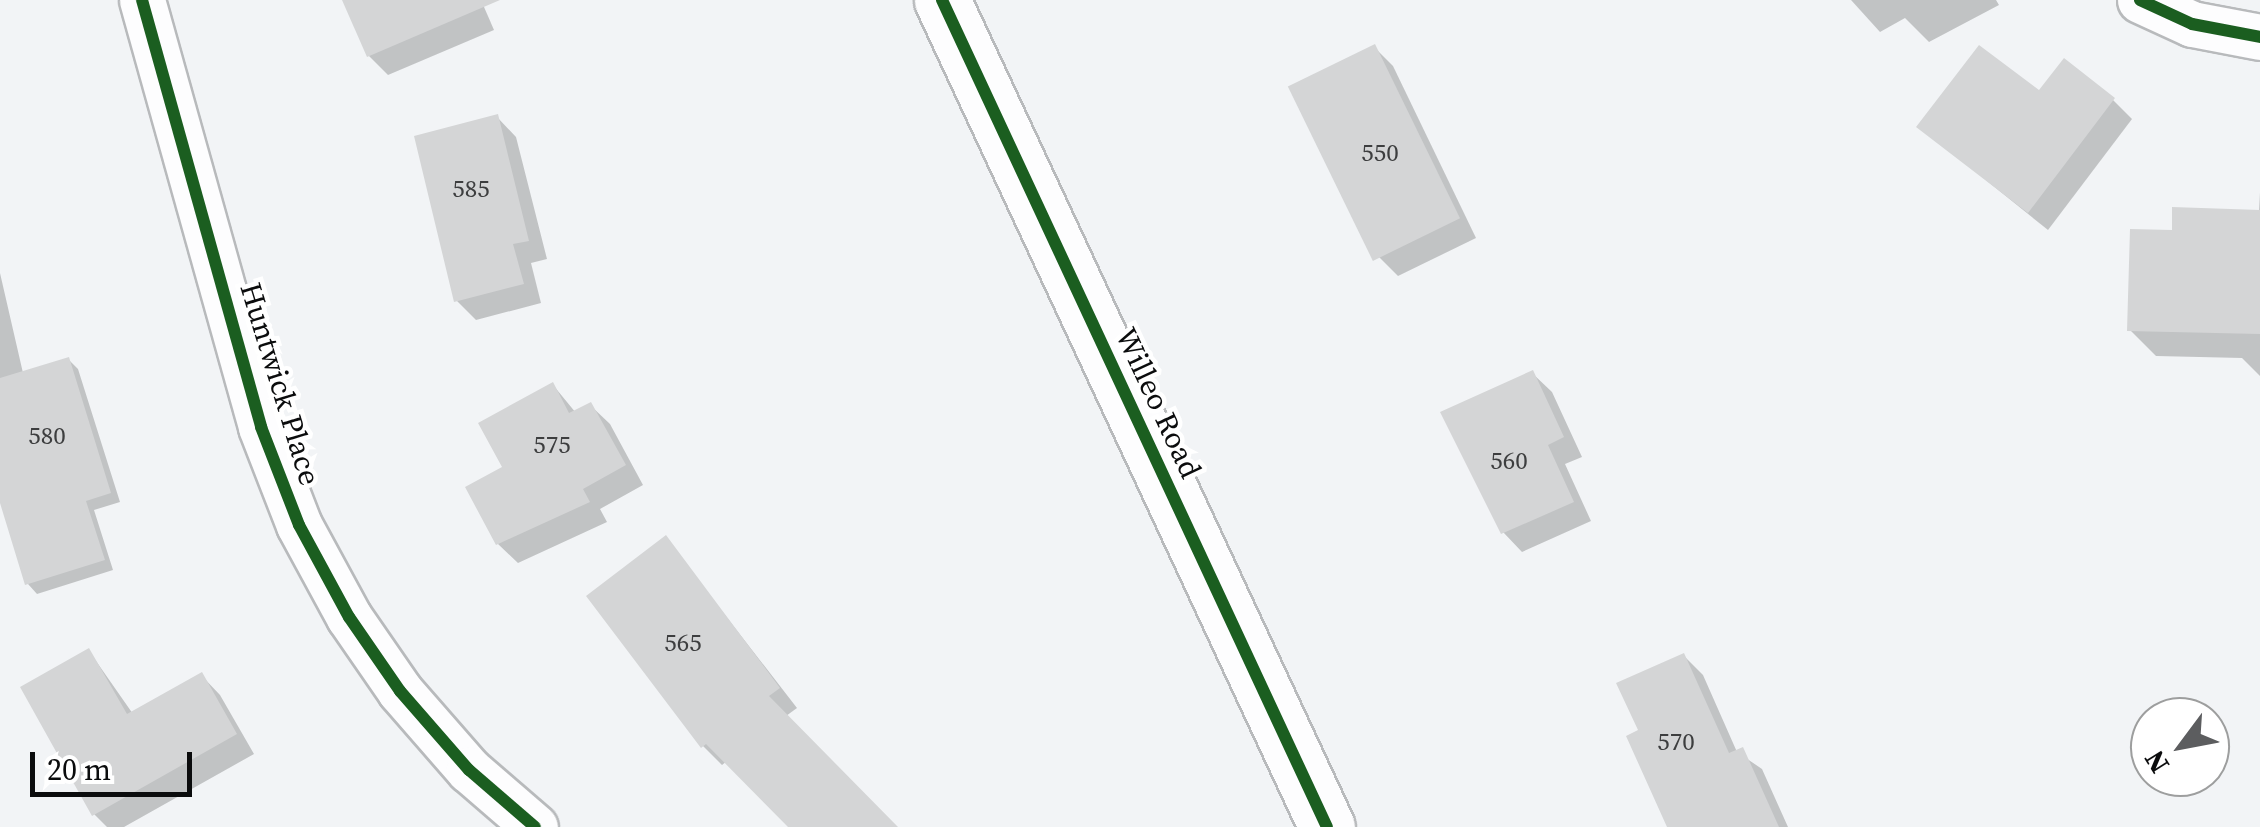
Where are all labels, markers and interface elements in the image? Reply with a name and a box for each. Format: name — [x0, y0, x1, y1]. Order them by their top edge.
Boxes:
house number: 550 — [1361, 137, 1399, 167]
house number: 585 — [452, 173, 490, 203]
street label: Huntwick Place — [232, 278, 328, 490]
street label: Willeo Road — [1107, 322, 1209, 484]
house number: 580 — [28, 420, 66, 450]
house number: 575 — [533, 429, 571, 459]
house number: 560 — [1490, 445, 1528, 475]
house number: 565 — [664, 627, 702, 657]
north arrow — [2130, 697, 2230, 797]
house number: 570 — [1657, 726, 1695, 756]
scale bar — [35, 732, 198, 794]
text: N — [2135, 743, 2178, 781]
text: 20 m — [47, 749, 111, 790]

